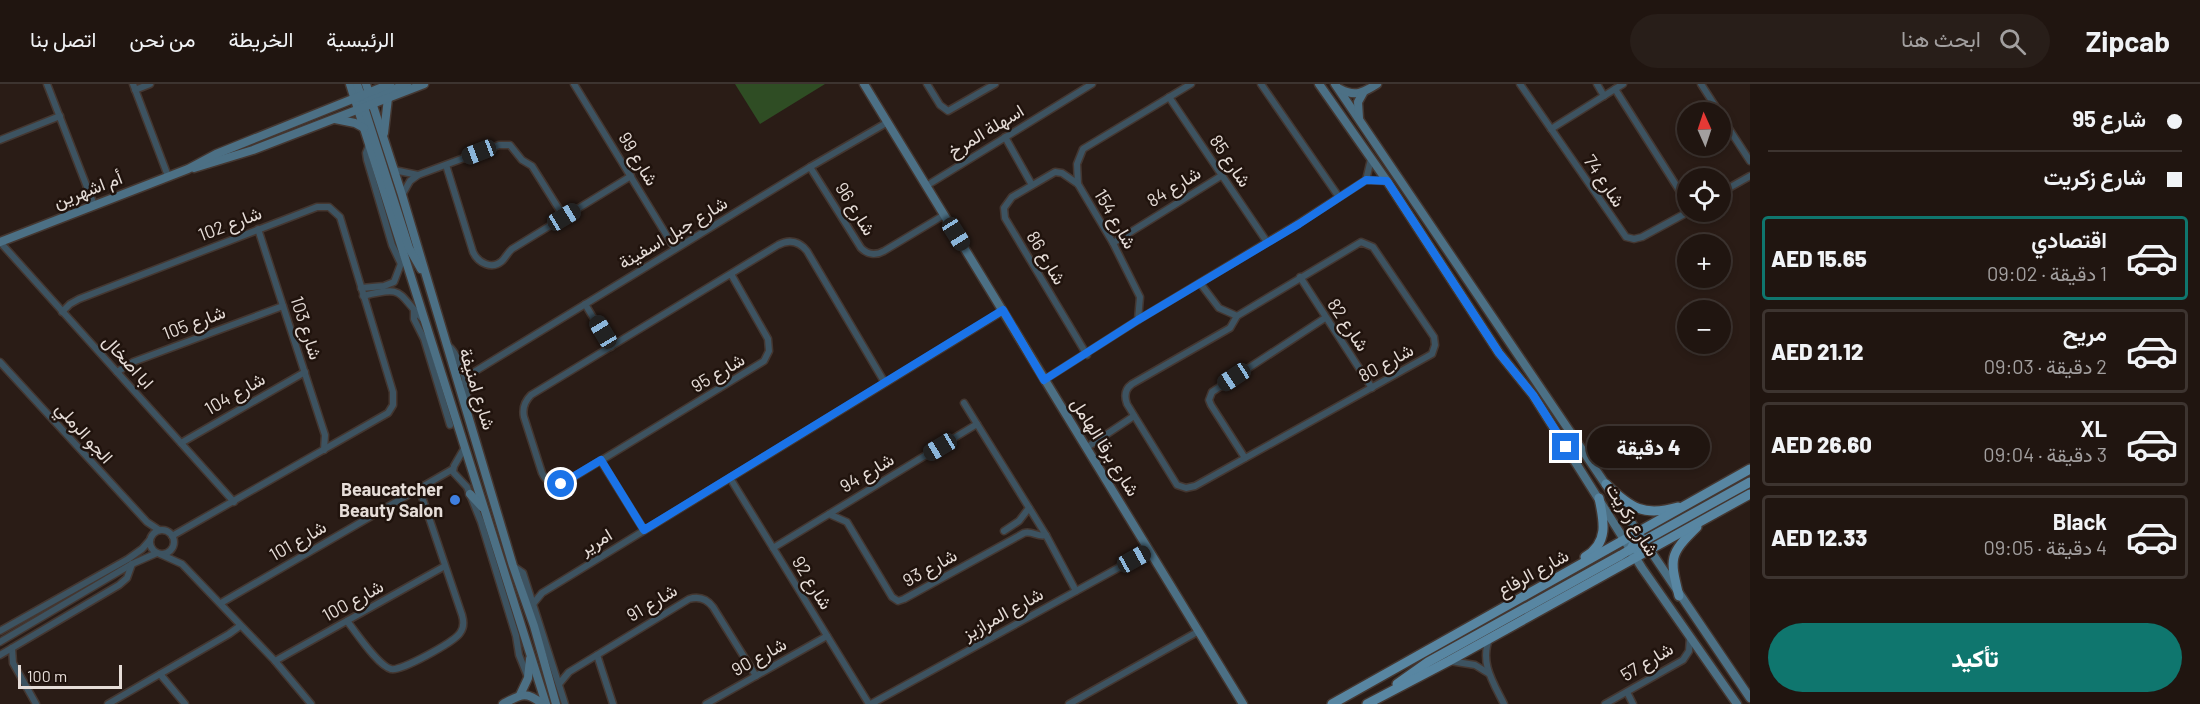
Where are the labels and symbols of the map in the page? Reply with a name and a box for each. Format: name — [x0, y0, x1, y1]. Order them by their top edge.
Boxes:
street label: اسهلة المرخ — [944, 99, 1028, 163]
north arrow — [1677, 102, 1731, 156]
street label: شارع 99 — [613, 128, 663, 190]
street label: شارع 85 — [1204, 130, 1256, 192]
car — [459, 137, 499, 167]
street label: شارع 74 — [1578, 150, 1630, 212]
street label: شارع 84 — [1143, 161, 1205, 213]
street label: أم اشهرين — [50, 166, 126, 214]
street label: شارع 96 — [829, 178, 881, 240]
street label: شارع 154 — [1088, 185, 1142, 253]
street label: شارع جبل اسفينة — [614, 191, 732, 275]
car — [544, 200, 584, 234]
street label: شارع 102 — [195, 201, 265, 247]
car — [939, 214, 973, 254]
street label: شارع 86 — [1021, 227, 1071, 289]
street label: شارع 103 — [284, 293, 328, 363]
street label: شارع 82 — [1322, 294, 1374, 356]
street label: شارع 105 — [159, 300, 229, 346]
car — [586, 312, 620, 352]
street label: ابا اصخال — [98, 330, 159, 394]
street label: شارع 80 — [1354, 338, 1418, 388]
street label: شارع امنيفة — [453, 345, 501, 433]
street label: شارع 95 — [687, 348, 749, 398]
car — [1214, 360, 1254, 394]
street label: شارع 104 — [200, 367, 270, 421]
street label: شارع برقا الهامل — [1065, 393, 1145, 501]
street label: الجو الرملي — [48, 397, 118, 471]
callout: 4 دقيقة — [1587, 426, 1710, 468]
car — [920, 430, 960, 464]
route end — [1552, 433, 1579, 460]
street label: شارع 94 — [835, 447, 899, 499]
route start — [547, 470, 574, 497]
place label: Beaucatcher Beauty Salon — [339, 478, 443, 521]
street label: شارع زكريت — [1600, 479, 1664, 561]
marker: Beaucatcher Beauty Salon — [448, 493, 462, 507]
street label: شارع 101 — [265, 515, 331, 567]
street label: امرير — [574, 523, 616, 561]
car — [1114, 542, 1154, 576]
street label: شارع 93 — [899, 543, 961, 593]
street label: شارع الرفاع — [1493, 544, 1573, 602]
street label: شارع 92 — [786, 552, 838, 614]
street label: شارع 100 — [318, 574, 388, 628]
street label: شارع 91 — [622, 579, 682, 627]
street label: شارع المرازيز — [958, 582, 1048, 646]
street label: شارع 90 — [727, 632, 791, 682]
street label: شارع 57 — [1616, 637, 1678, 687]
scale bar — [18, 662, 122, 690]

